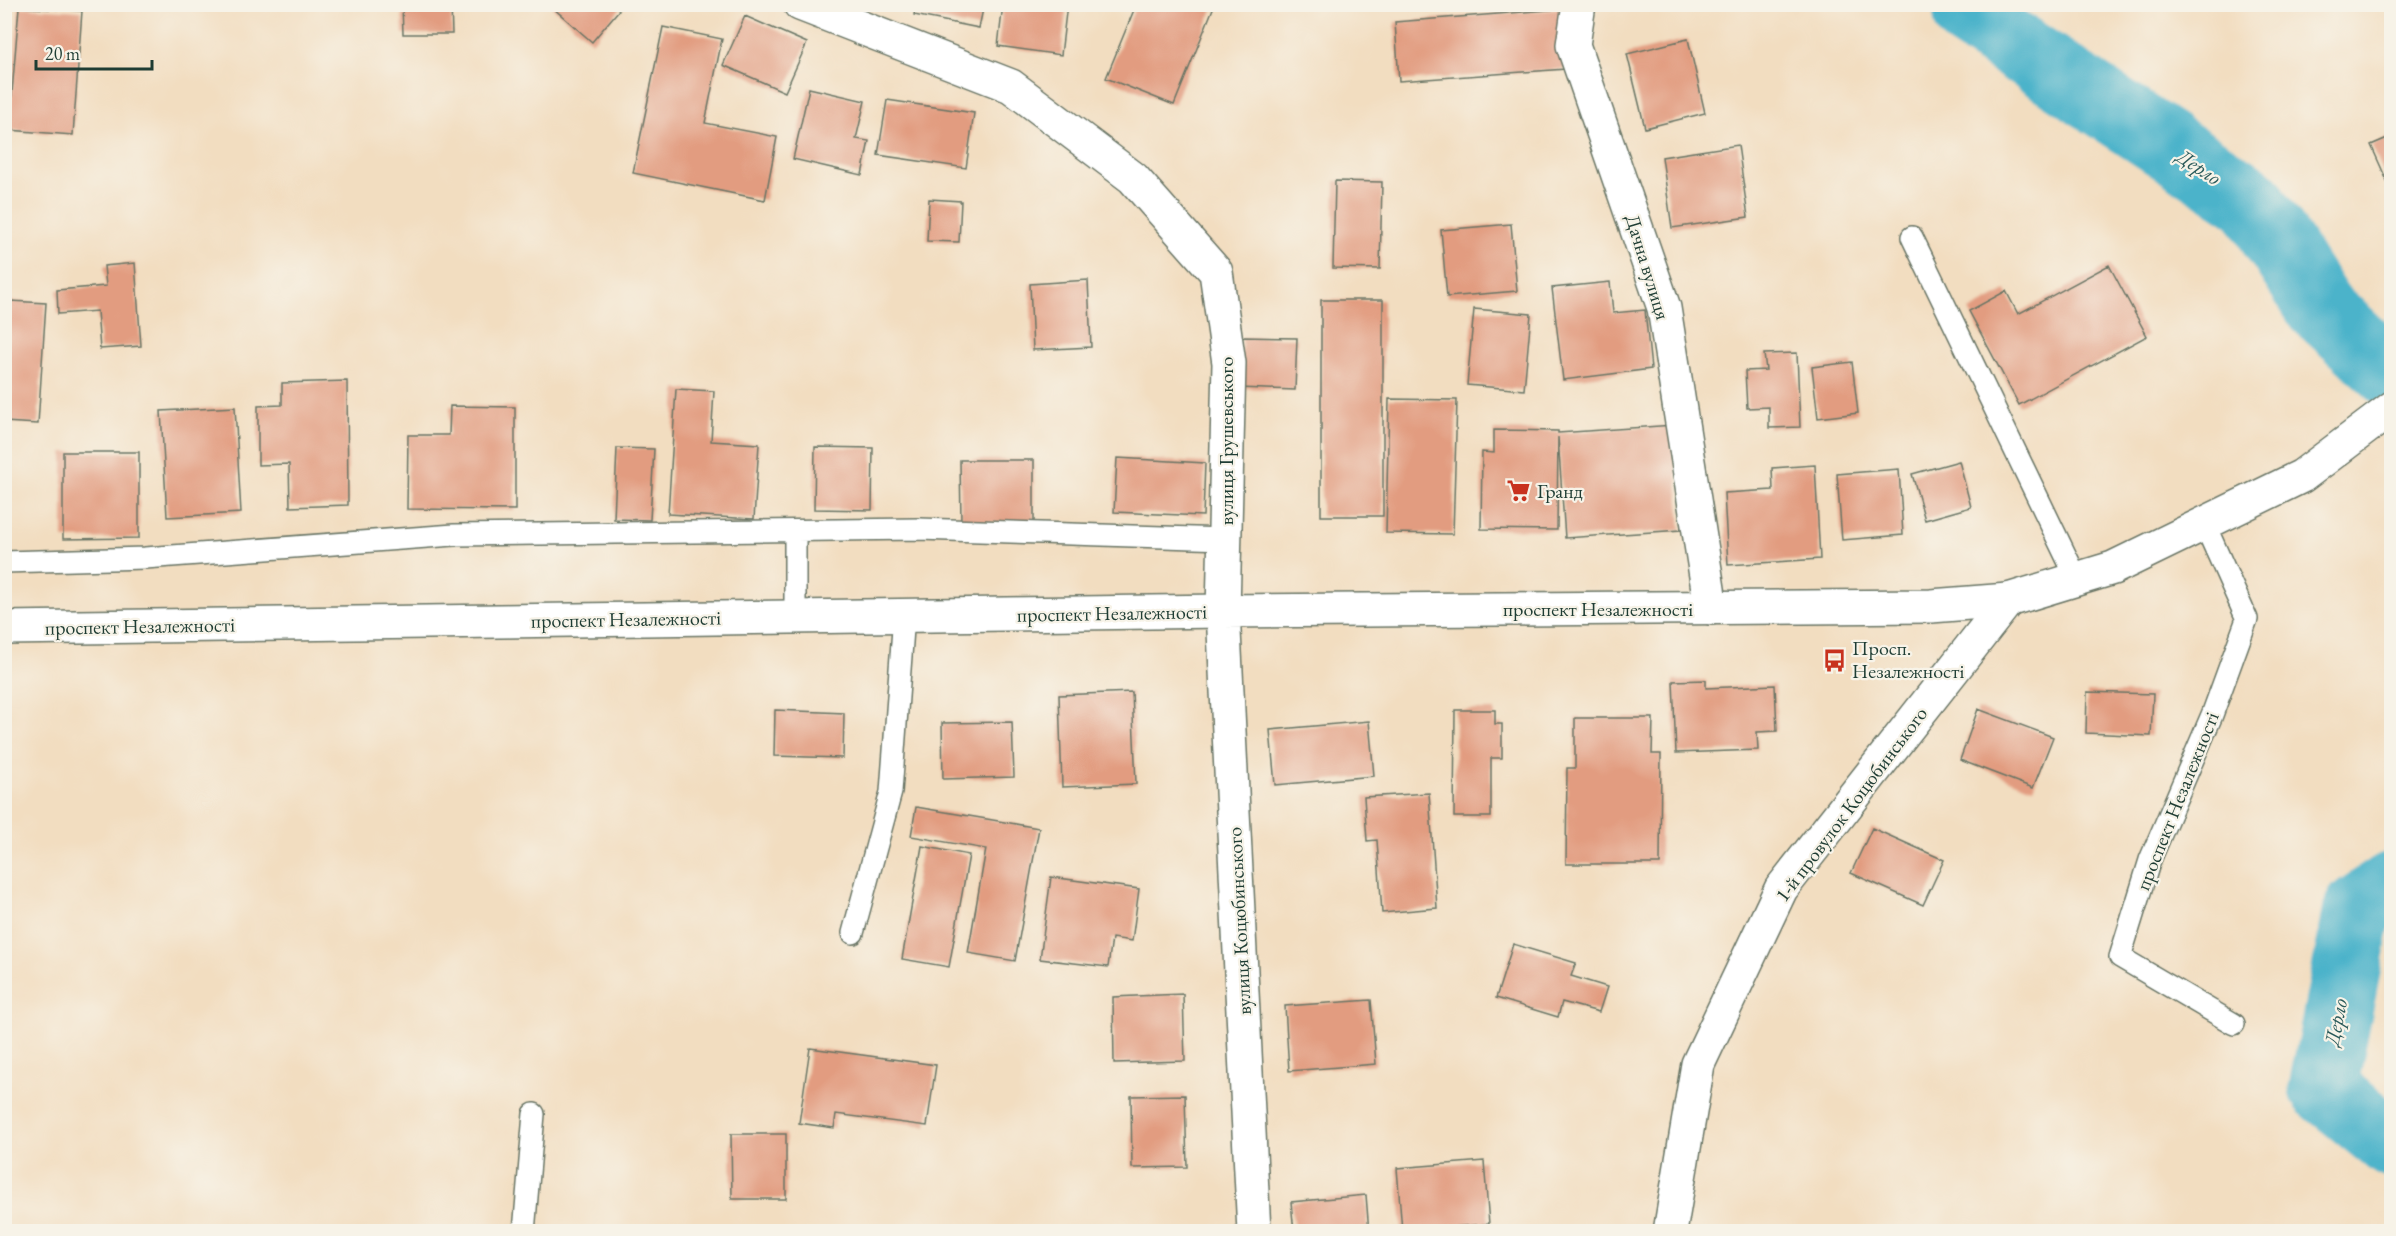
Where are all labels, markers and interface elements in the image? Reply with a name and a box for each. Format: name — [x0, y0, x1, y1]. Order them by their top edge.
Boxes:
scale bar — [36, 33, 152, 71]
text: 20 m — [45, 42, 80, 65]
water label: Дерло — [2170, 141, 2226, 191]
street label: Дачна вулиця — [1620, 211, 1676, 323]
street label: вулиця Грушевського — [1213, 357, 1239, 525]
supermarket icon: Гранд — [1506, 478, 1532, 504]
place label: Гранд — [1537, 478, 1583, 504]
street label: проспект Незалежності — [1503, 596, 1693, 622]
street label: проспект Незалежності — [1017, 598, 1207, 628]
street label: проспект Незалежності — [531, 604, 721, 634]
street label: проспект Незалежності — [45, 611, 235, 641]
place label: Просп. Незалежності — [1852, 635, 1964, 684]
bus stop icon: Просп. Незалежності — [1821, 647, 1847, 673]
street label: 1-й провулок Коцюбинського — [1769, 701, 1933, 907]
street label: проспект Незалежності — [2129, 708, 2225, 894]
street label: вулиця Коцюбинського — [1221, 826, 1257, 1016]
water label: Дерло — [2317, 996, 2353, 1050]

